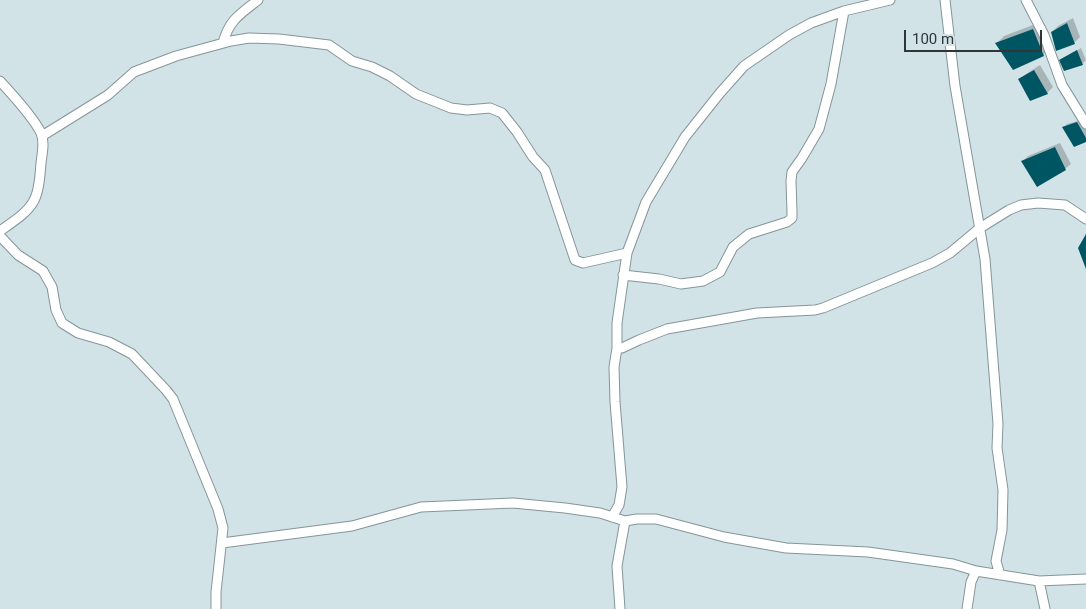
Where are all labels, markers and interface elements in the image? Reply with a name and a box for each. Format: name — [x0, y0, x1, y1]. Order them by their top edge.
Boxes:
scale bar — [906, 20, 1044, 52]
text: 100 m — [912, 30, 954, 48]

